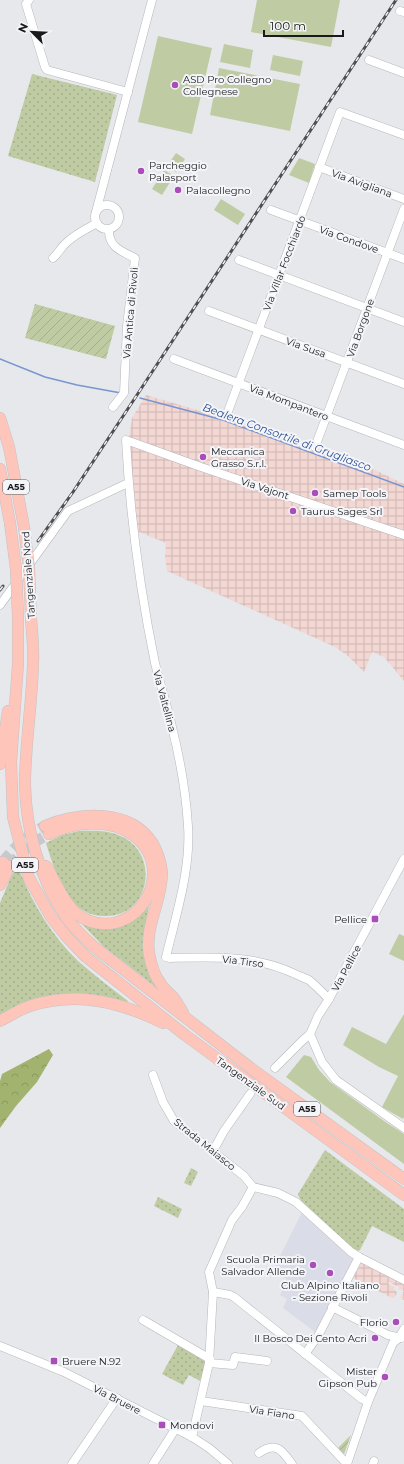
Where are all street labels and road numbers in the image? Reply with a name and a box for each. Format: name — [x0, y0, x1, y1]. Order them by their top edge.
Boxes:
street label: Via Avigliana — [330, 166, 394, 200]
street label: Via Villar Focchiardo — [260, 214, 309, 313]
street label: Via Condove — [317, 223, 380, 256]
street label: Via Antica di Rivoli — [120, 267, 141, 359]
street label: Via Borgone — [344, 297, 377, 359]
street label: Via Susa — [284, 334, 328, 361]
street label: Via Mompantero — [247, 381, 330, 424]
street label: Via Vajont — [239, 475, 291, 502]
road number: A55 — [3, 480, 29, 494]
street label: Tangenziale Nord — [19, 531, 38, 619]
street label: Via Valtellina — [150, 669, 179, 734]
road number: A55 — [12, 858, 38, 872]
street label: Via Pellice — [329, 943, 364, 994]
street label: Via Tirso — [222, 953, 264, 970]
street label: Tangenziale Sud — [214, 1054, 288, 1113]
road number: A55 — [294, 1102, 320, 1116]
street label: Strada Maiasco — [171, 1116, 238, 1173]
street label: Via Bruere — [91, 1382, 143, 1417]
street label: Via Fiano — [248, 1402, 296, 1423]

